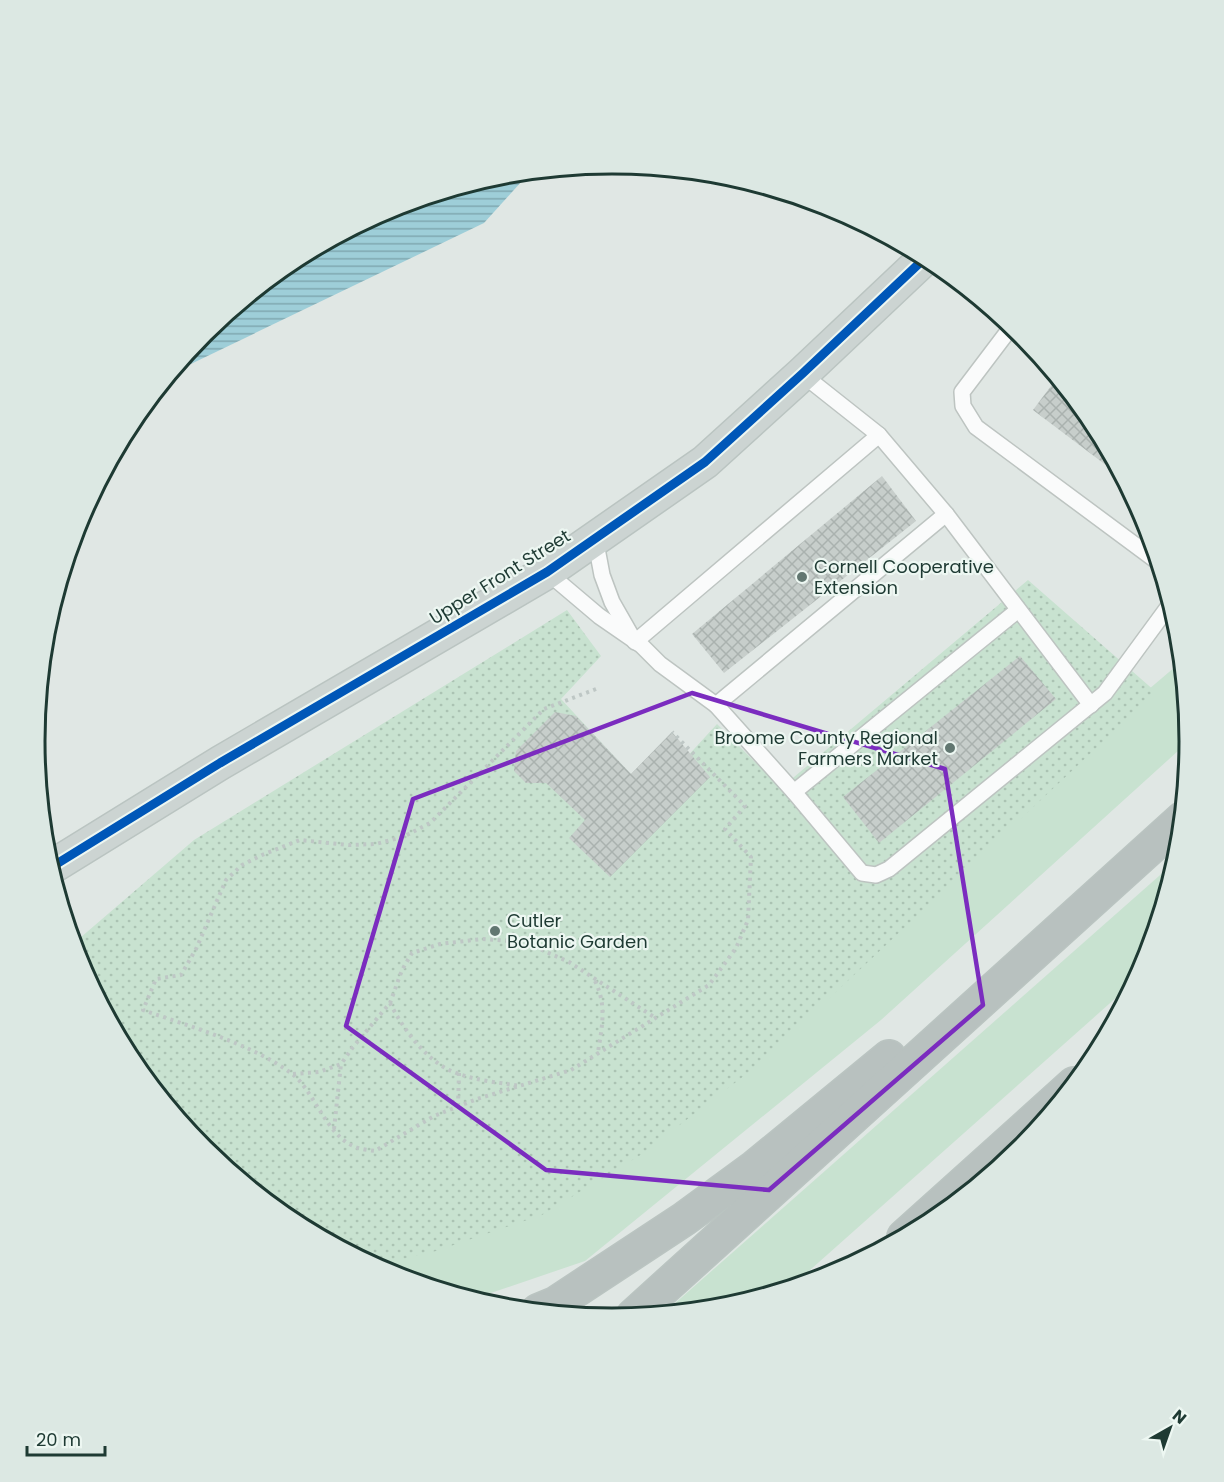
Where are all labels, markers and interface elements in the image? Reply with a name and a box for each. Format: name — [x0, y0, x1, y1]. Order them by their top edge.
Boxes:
street label: Upper Front Street — [424, 523, 575, 630]
place label: Cornell Cooperative Extension — [814, 554, 994, 600]
marker: Cornell Cooperative Extension — [795, 570, 809, 584]
place label: Broome County Regional Farmers Market — [714, 725, 938, 771]
marker: Broome County Regional Farmers Market — [943, 741, 957, 755]
place label: Cutler Botanic Garden — [507, 908, 648, 954]
marker: Cutler Botanic Garden — [488, 924, 502, 938]
north arrow — [1140, 1398, 1200, 1458]
text: N — [1167, 1404, 1191, 1430]
scale bar — [27, 1419, 105, 1457]
text: 20 m — [36, 1427, 81, 1452]

